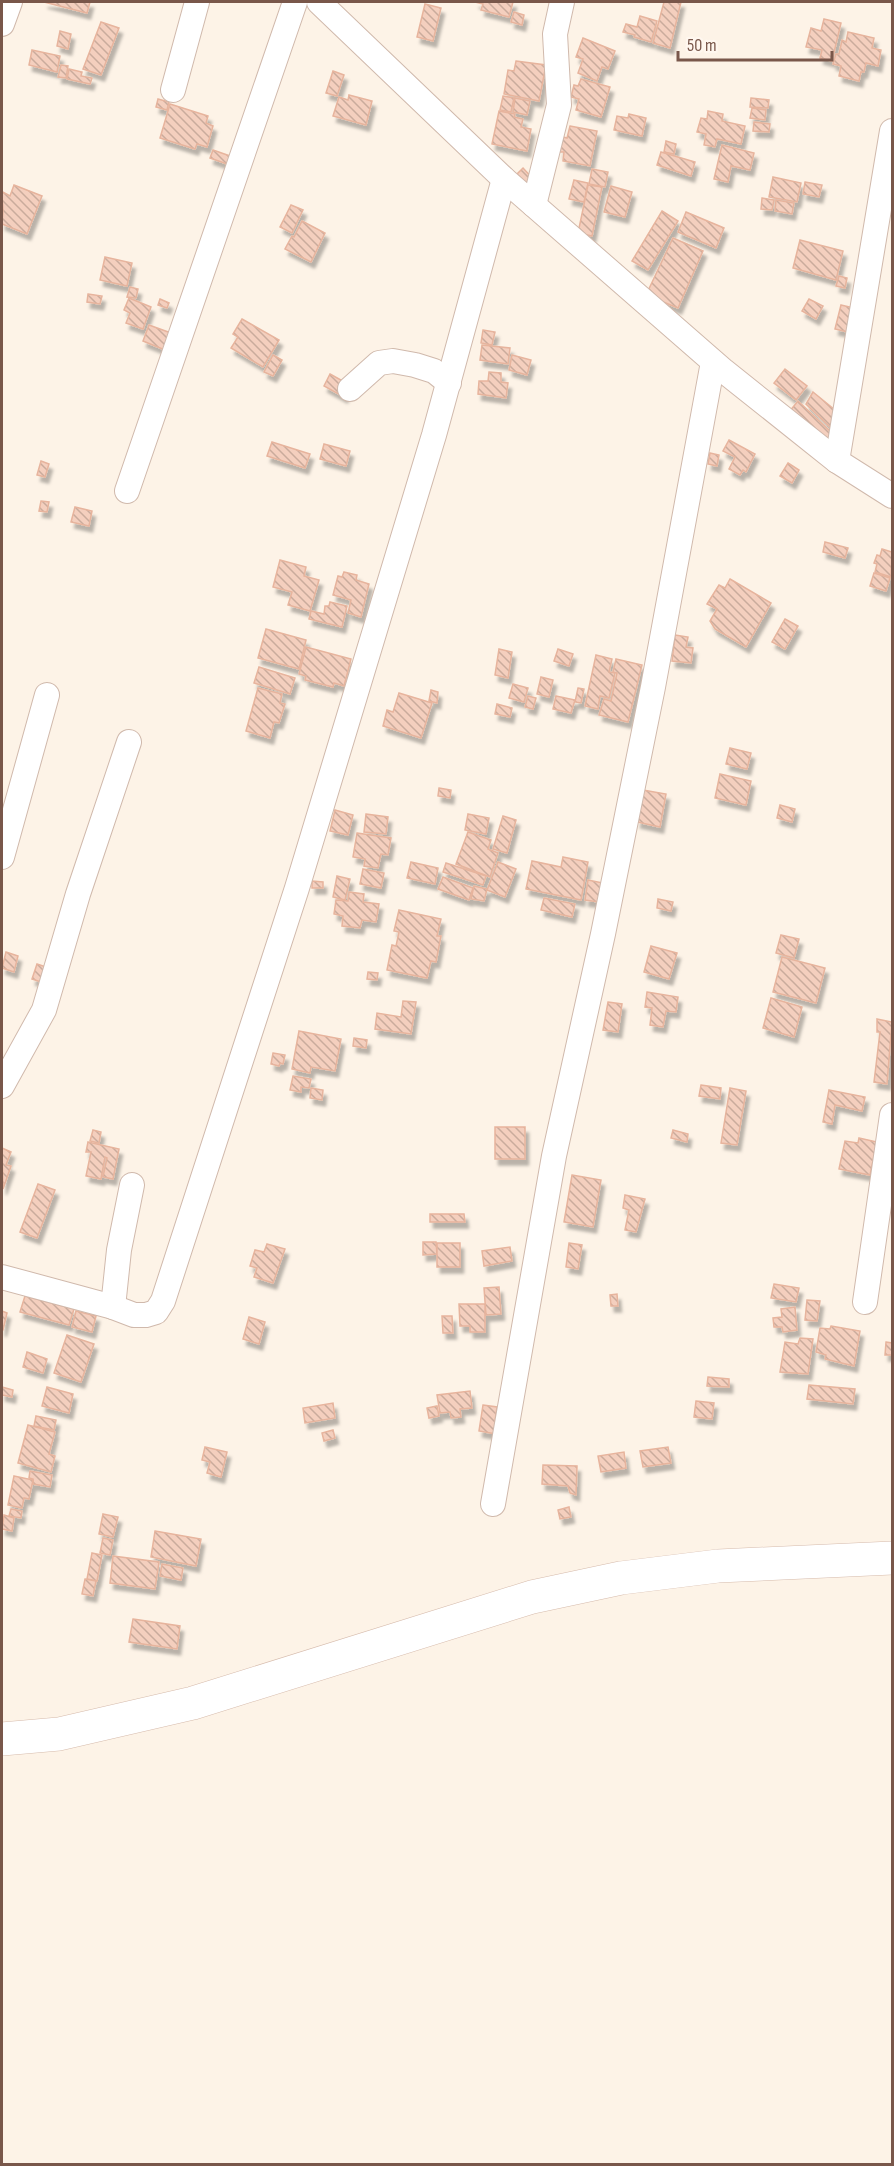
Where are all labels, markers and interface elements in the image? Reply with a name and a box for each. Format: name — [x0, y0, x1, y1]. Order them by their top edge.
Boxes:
scale bar — [678, 24, 832, 62]
text: 50 m — [687, 35, 717, 56]

